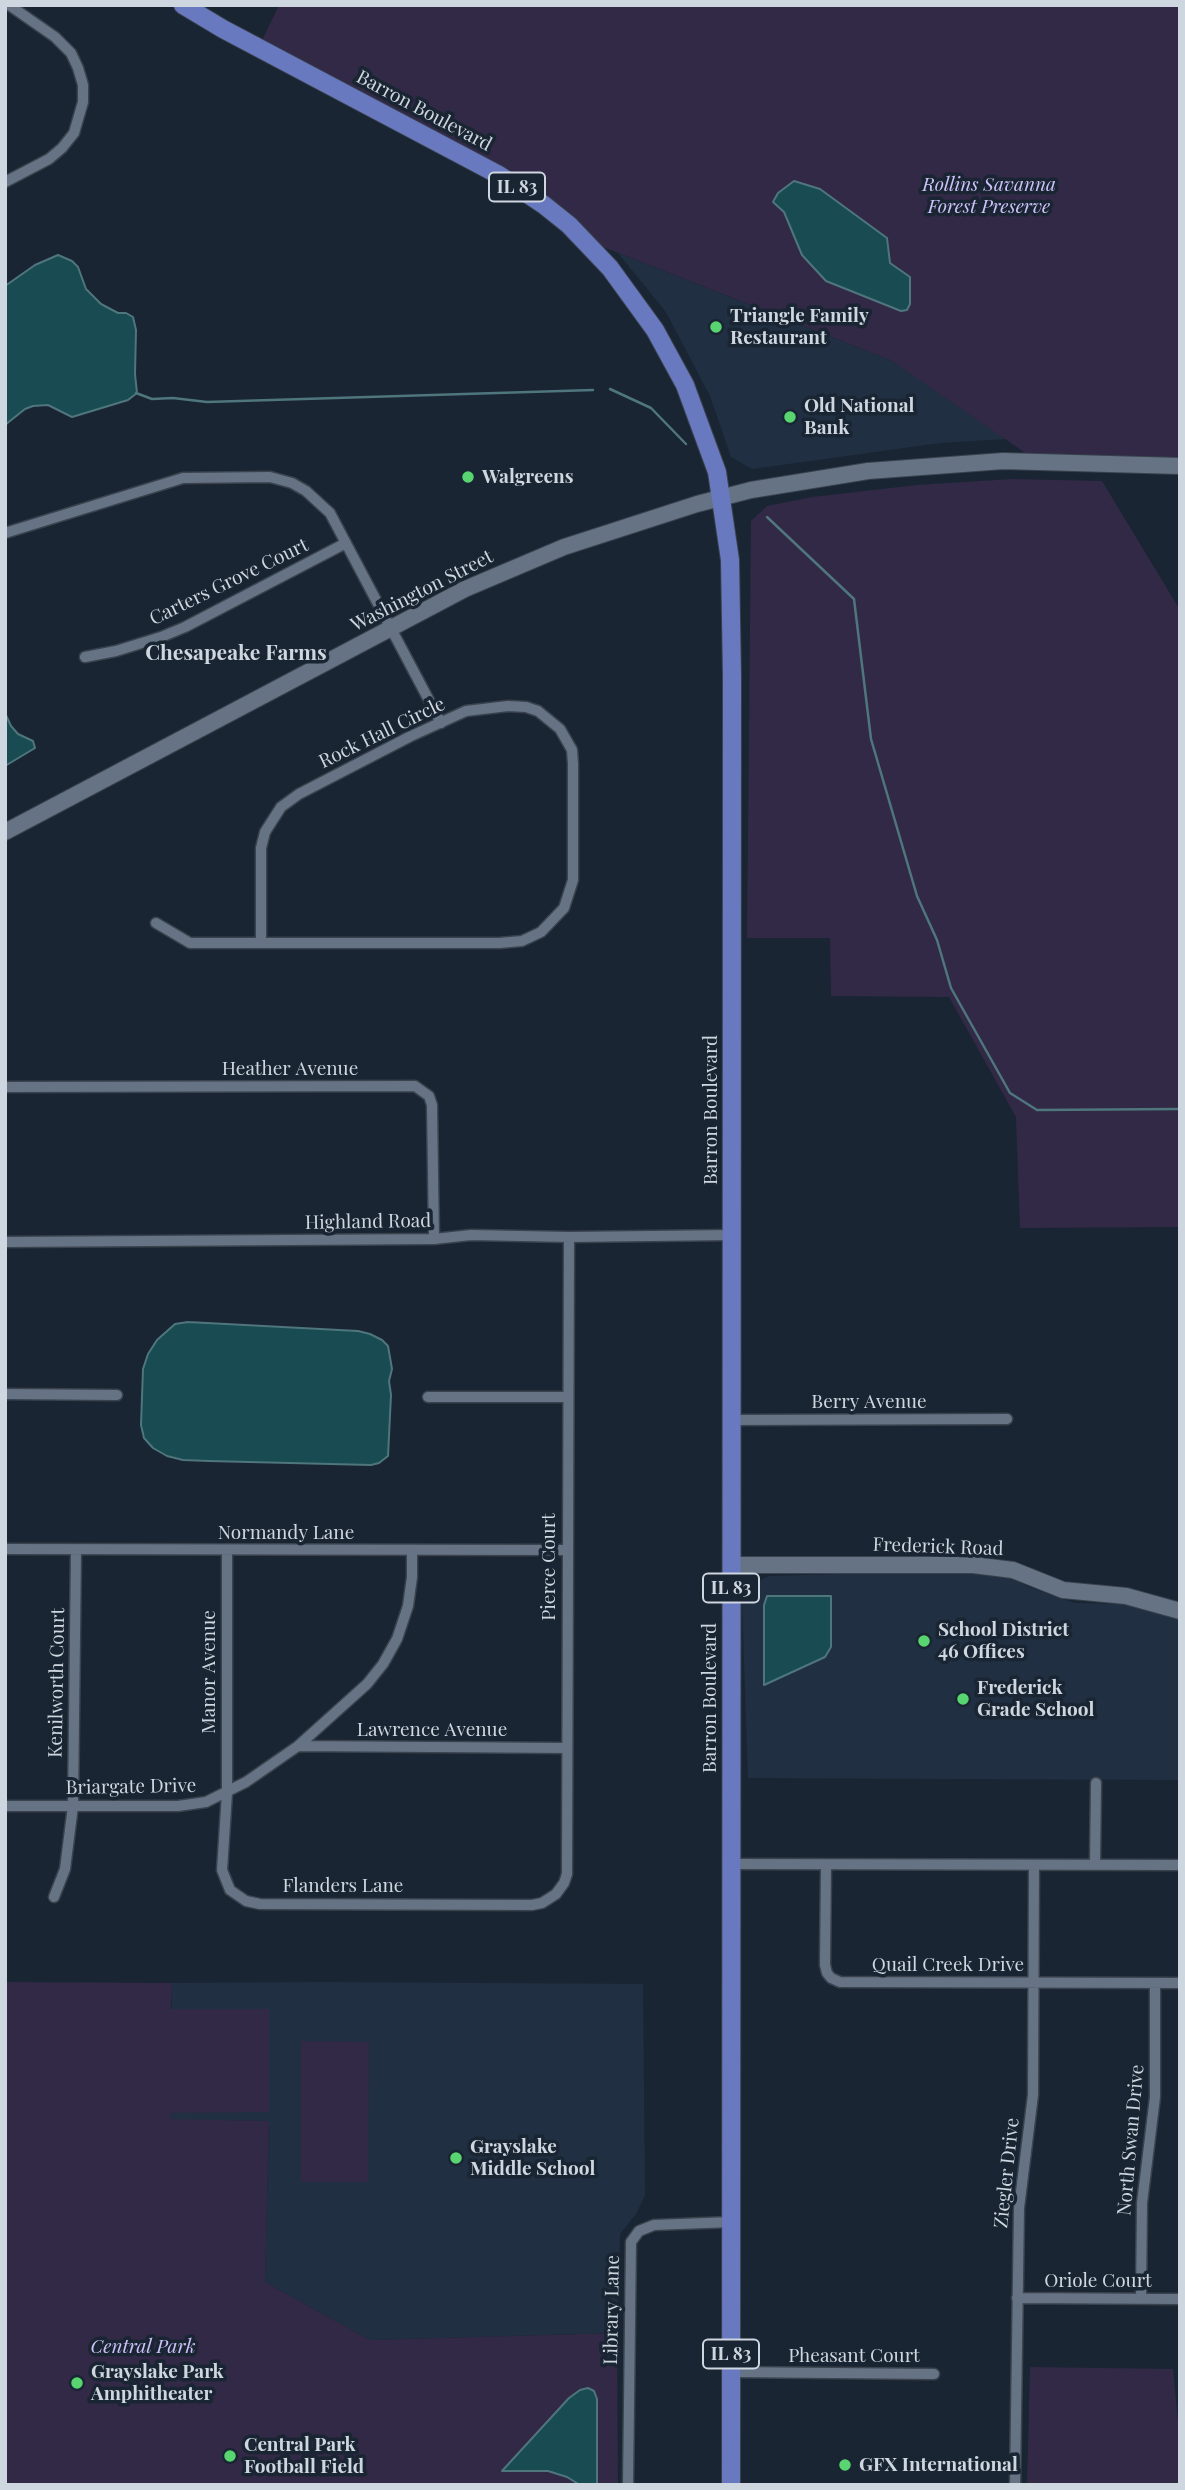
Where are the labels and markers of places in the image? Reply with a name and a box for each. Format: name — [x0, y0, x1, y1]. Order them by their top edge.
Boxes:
place label: Triangle Family Restaurant — [730, 305, 869, 349]
marker: Triangle Family Restaurant — [708, 319, 724, 335]
place label: Old National Bank — [804, 395, 914, 439]
marker: Old National Bank — [782, 409, 798, 425]
place label: Walgreens — [482, 466, 573, 488]
marker: Walgreens — [460, 469, 476, 485]
place label: School District 46 Offices — [938, 1619, 1069, 1663]
marker: School District 46 Offices — [916, 1633, 932, 1649]
place label: Frederick Grade School — [977, 1677, 1094, 1721]
marker: Frederick Grade School — [955, 1691, 971, 1707]
place label: Grayslake Middle School — [470, 2136, 595, 2180]
marker: Grayslake Middle School — [448, 2150, 464, 2166]
place label: Grayslake Park Amphitheater — [91, 2361, 224, 2405]
marker: Grayslake Park Amphitheater — [69, 2375, 85, 2391]
place label: Central Park Football Field — [244, 2434, 364, 2478]
marker: Central Park Football Field — [222, 2448, 238, 2464]
place label: GFX International — [859, 2454, 1018, 2476]
marker: GFX International — [837, 2457, 853, 2473]

